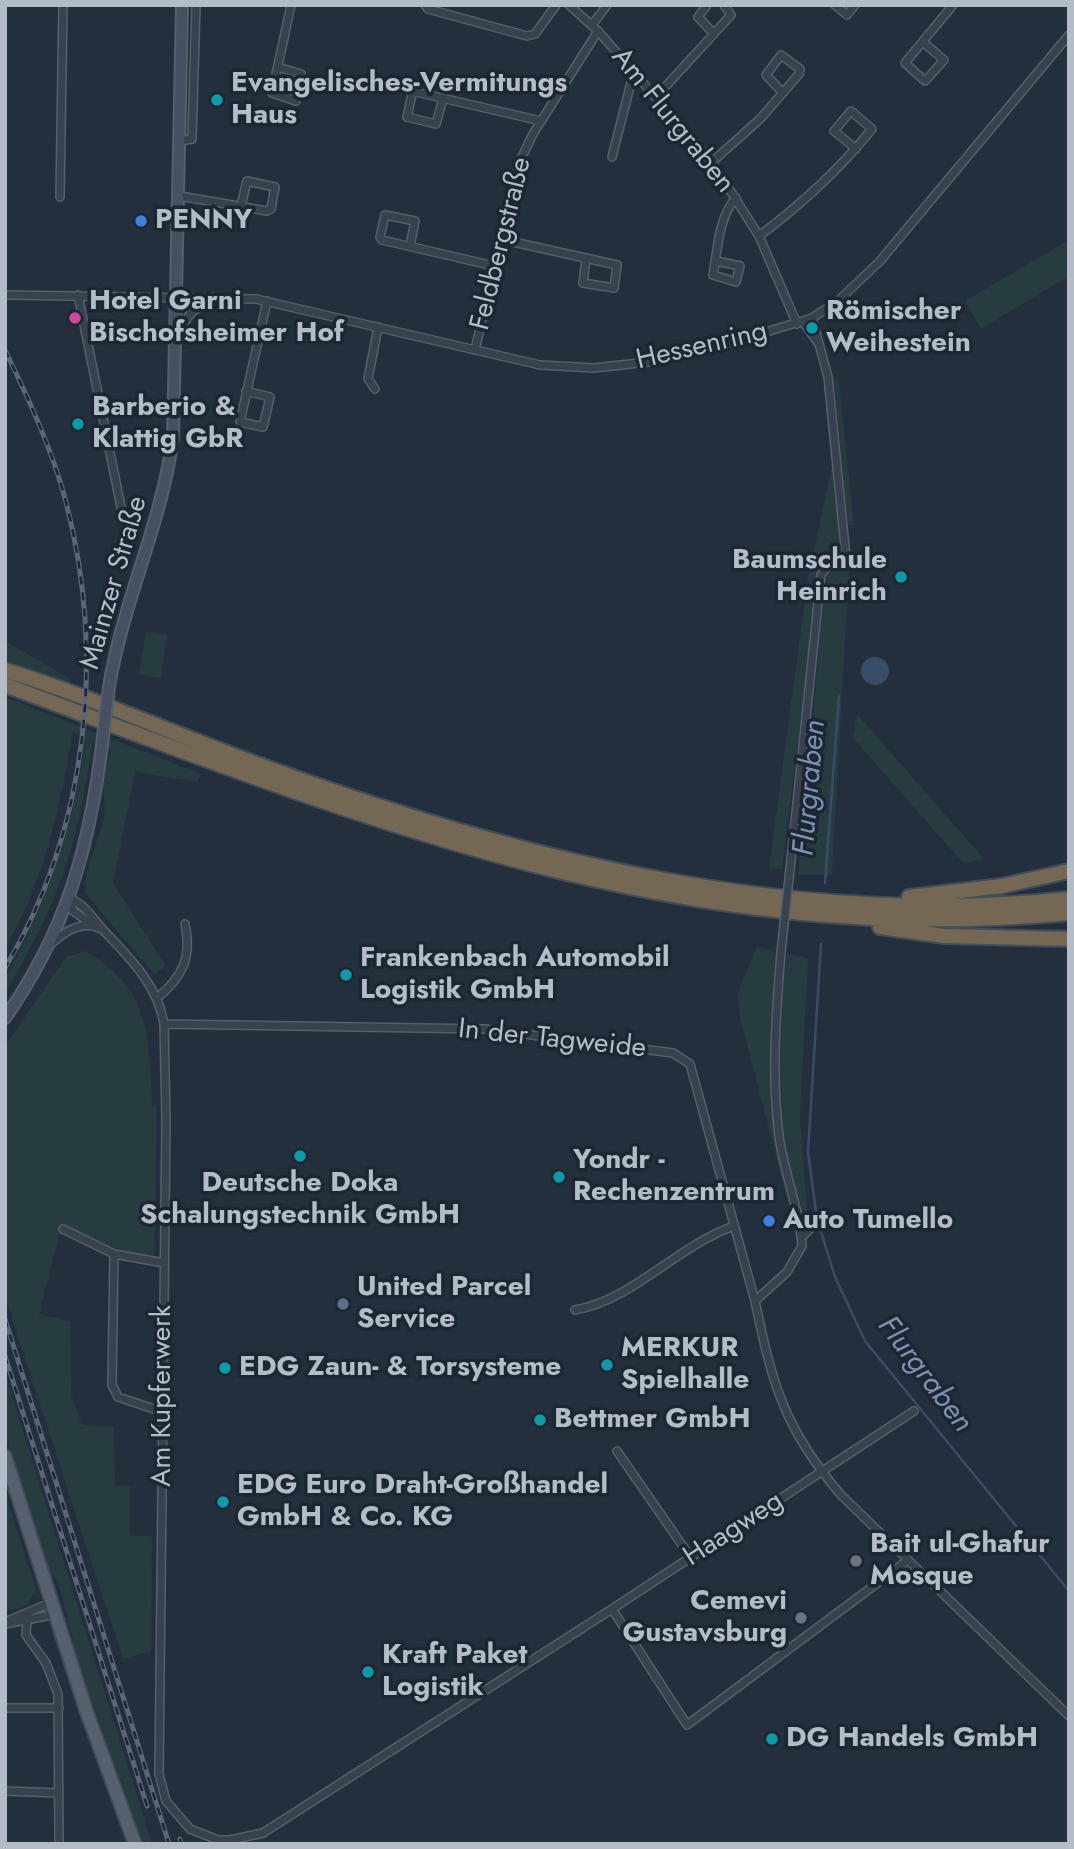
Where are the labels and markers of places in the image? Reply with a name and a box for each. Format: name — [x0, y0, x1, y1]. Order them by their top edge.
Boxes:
place label: Evangelisches-Vermitungs Haus — [231, 67, 567, 133]
marker: Evangelisches-Vermitungs Haus — [209, 92, 225, 108]
place label: PENNY — [155, 204, 252, 238]
marker: PENNY — [133, 213, 149, 229]
place label: Hotel Garni Bischofsheimer Hof — [89, 285, 344, 351]
place label: Römischer Weihestein — [826, 295, 971, 361]
marker: Hotel Garni Bischofsheimer Hof — [67, 310, 83, 326]
marker: Römischer Weihestein — [804, 320, 820, 336]
place label: Barberio & Klattig GbR — [92, 391, 243, 457]
marker: Barberio & Klattig GbR — [70, 416, 86, 432]
place label: Baumschule Heinrich — [732, 544, 887, 610]
marker: Baumschule Heinrich — [893, 569, 909, 585]
place label: Frankenbach Automobil Logistik GmbH — [360, 942, 670, 1008]
marker: Frankenbach Automobil Logistik GmbH — [338, 967, 354, 983]
place label: Yondr - Rechenzentrum — [573, 1144, 775, 1210]
marker: Deutsche Doka Schalungstechnik GmbH — [292, 1148, 308, 1164]
place label: Deutsche Doka Schalungstechnik GmbH — [140, 1167, 460, 1233]
marker: Yondr - Rechenzentrum — [551, 1169, 567, 1185]
place label: Auto Tumello — [783, 1204, 953, 1238]
marker: Auto Tumello — [761, 1213, 777, 1229]
place label: United Parcel Service — [357, 1271, 531, 1337]
marker: United Parcel Service — [335, 1296, 351, 1312]
place label: MERKUR Spielhalle — [621, 1332, 749, 1398]
place label: EDG Zaun- & Torsysteme — [239, 1351, 561, 1385]
marker: MERKUR Spielhalle — [599, 1357, 615, 1373]
marker: EDG Zaun- & Torsysteme — [217, 1360, 233, 1376]
place label: Bettmer GmbH — [554, 1403, 750, 1437]
marker: Bettmer GmbH — [532, 1412, 548, 1428]
place label: EDG Euro Draht-Großhandel GmbH & Co. KG — [237, 1469, 608, 1535]
marker: EDG Euro Draht-Großhandel GmbH & Co. KG — [215, 1494, 231, 1510]
place label: Bait ul-Ghafur Mosque — [870, 1528, 1050, 1594]
marker: Bait ul-Ghafur Mosque — [848, 1553, 864, 1569]
place label: Cemevi Gustavsburg — [622, 1585, 787, 1651]
marker: Cemevi Gustavsburg — [793, 1610, 809, 1626]
place label: Kraft Paket Logistik — [382, 1639, 527, 1705]
marker: Kraft Paket Logistik — [360, 1664, 376, 1680]
place label: DG Handels GmbH — [786, 1722, 1038, 1756]
marker: DG Handels GmbH — [764, 1731, 780, 1747]

